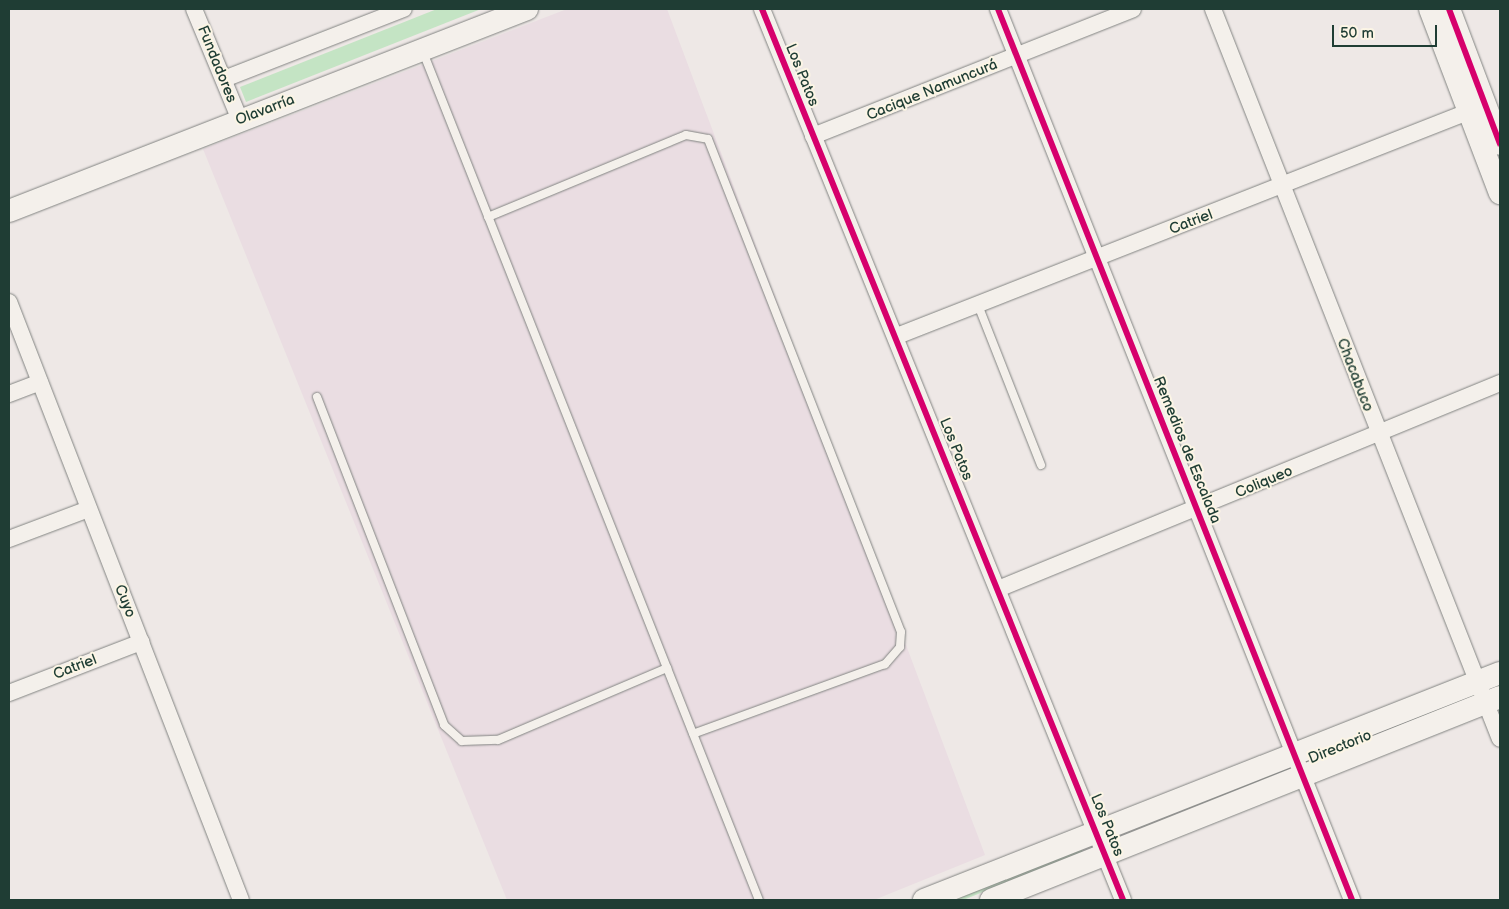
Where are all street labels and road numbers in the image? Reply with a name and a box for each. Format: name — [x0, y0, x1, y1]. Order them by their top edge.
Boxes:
street label: Fundadores — [193, 23, 241, 105]
street label: Los Patos — [781, 41, 823, 109]
street label: Cacique Namuncurá — [864, 56, 1000, 124]
street label: Olavarría — [233, 91, 297, 129]
street label: Catriel — [1167, 206, 1215, 238]
street label: Chacabuco — [1333, 336, 1377, 414]
street label: Remedios de Escalada — [1149, 374, 1225, 526]
street label: Los Patos — [935, 415, 977, 483]
street label: Coliqueo — [1233, 462, 1295, 502]
street label: Cuyo — [111, 582, 139, 620]
street label: Catriel — [51, 651, 99, 683]
street label: Directorio — [1306, 726, 1374, 768]
street label: Los Patos — [1086, 791, 1128, 859]

